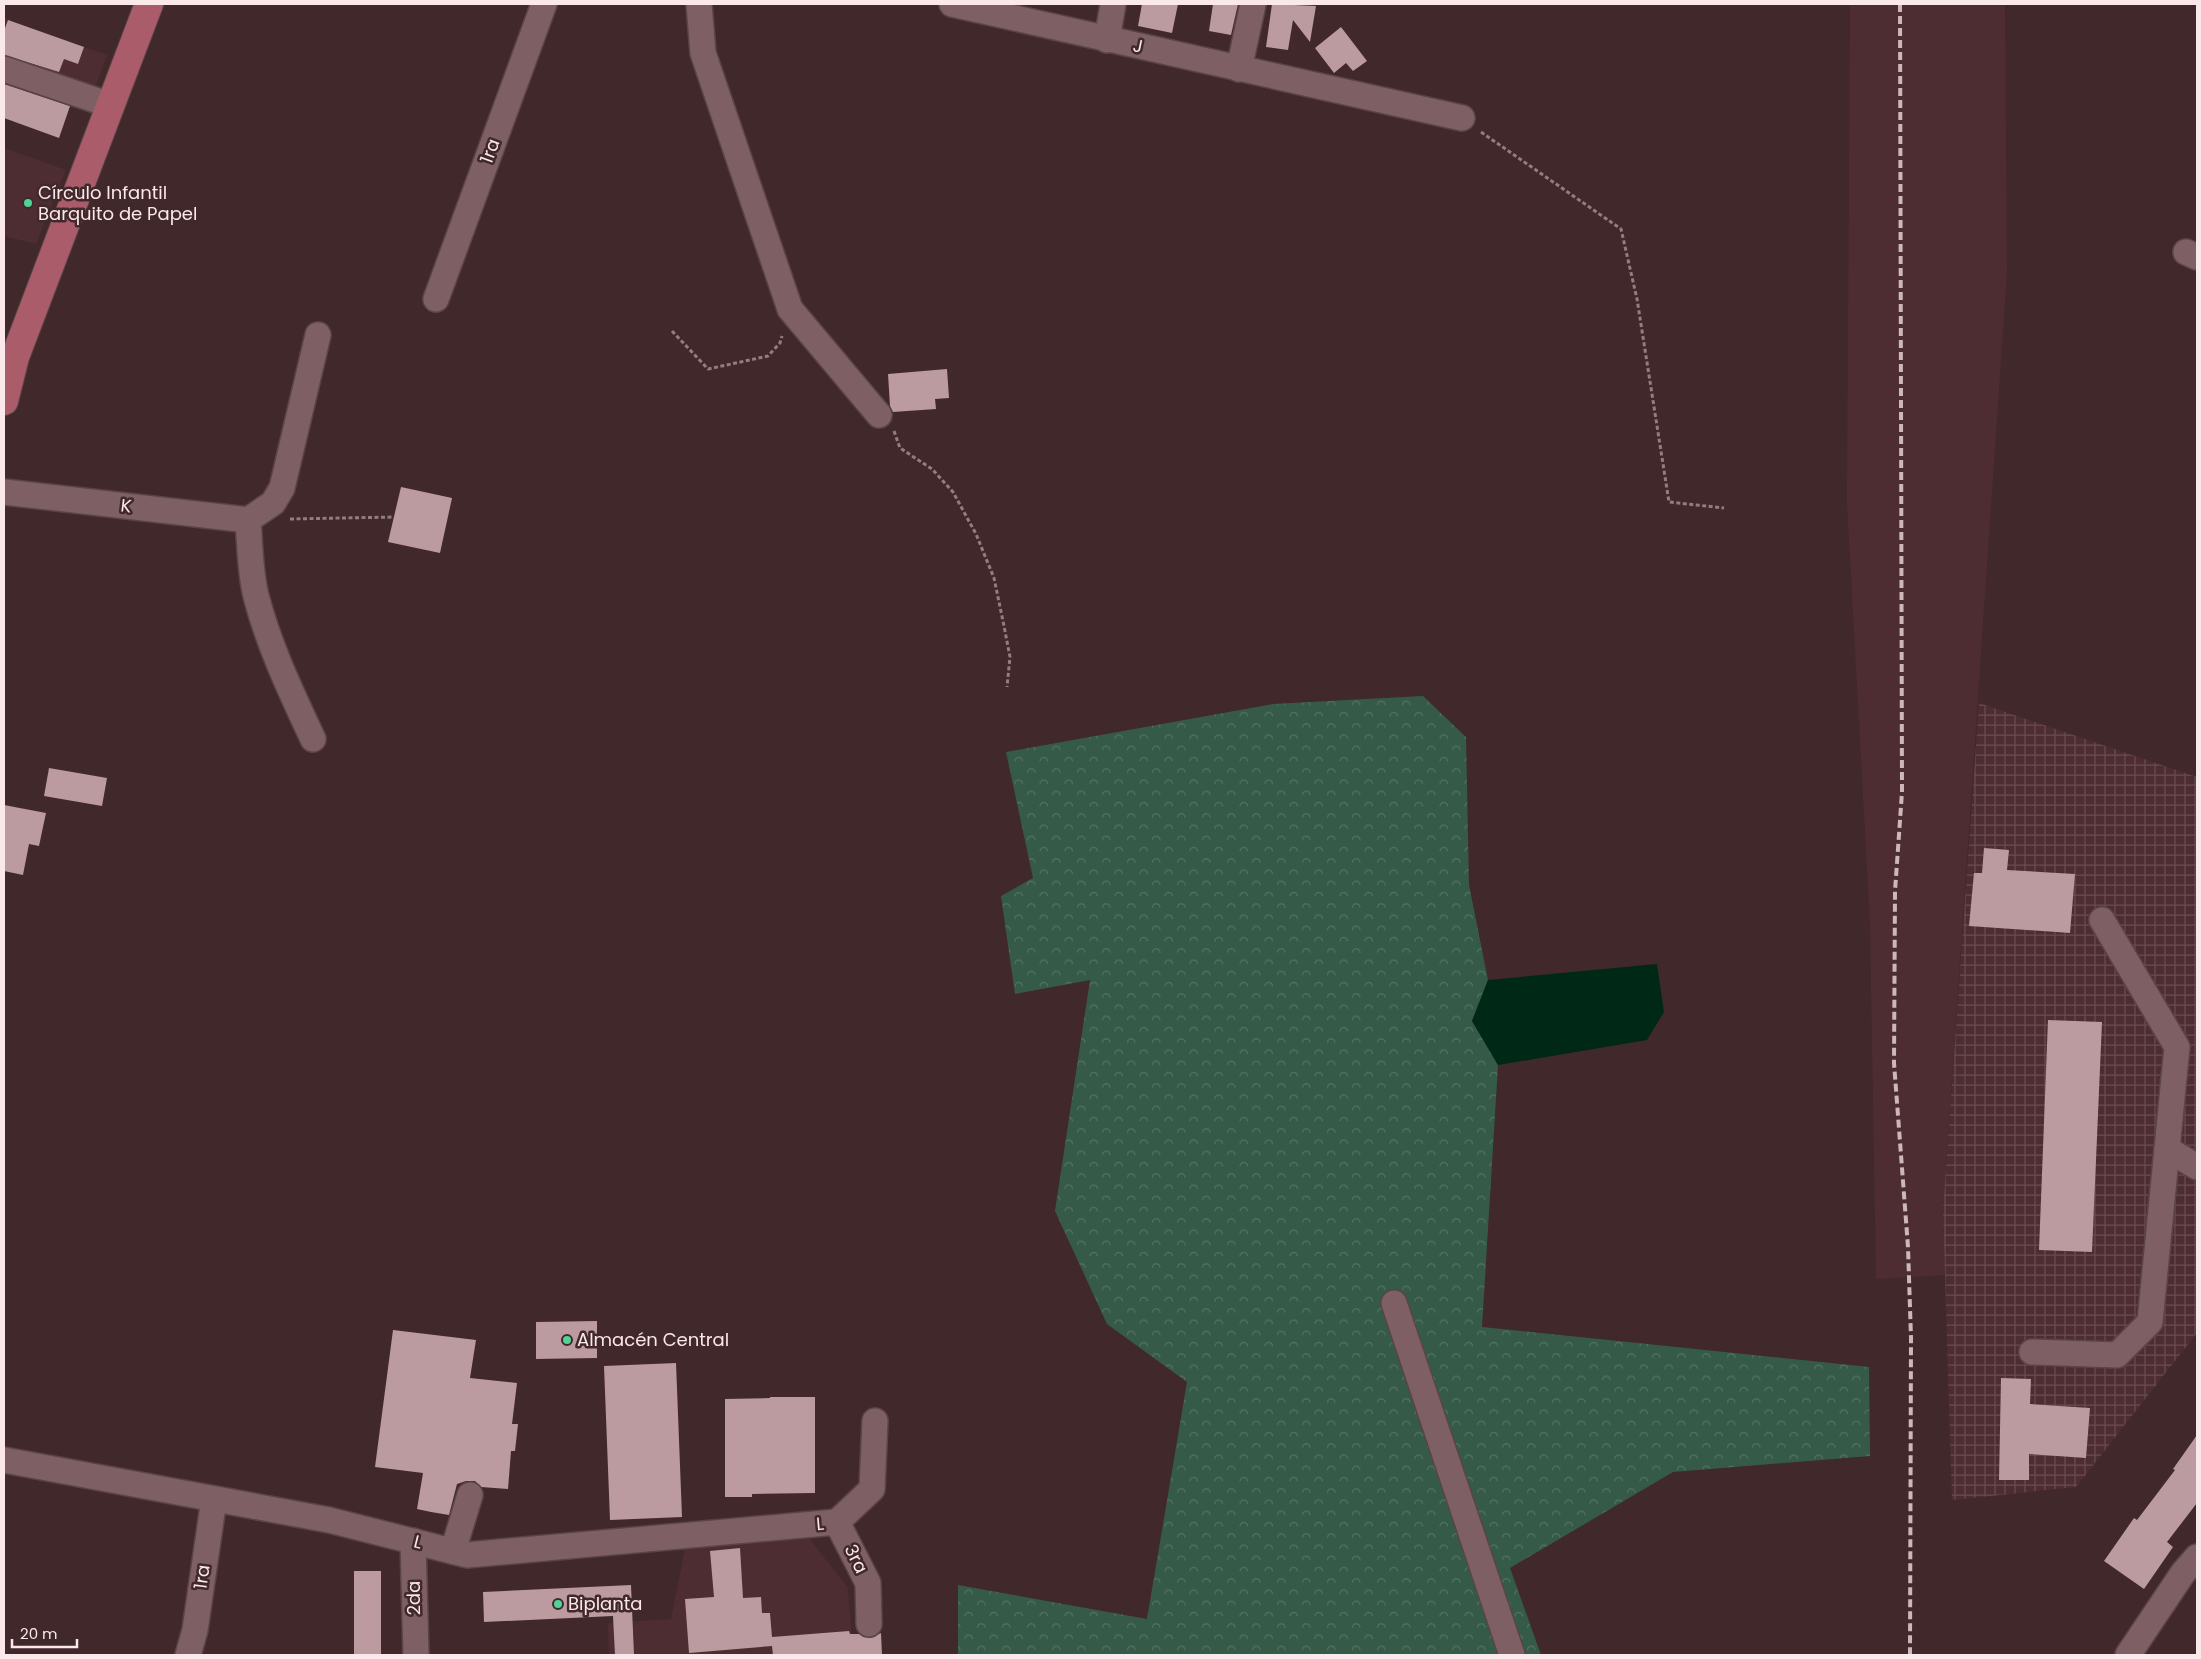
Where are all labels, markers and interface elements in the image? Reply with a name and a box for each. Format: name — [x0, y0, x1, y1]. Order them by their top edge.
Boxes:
street label: J — [1131, 32, 1145, 59]
street label: 1ra — [474, 135, 505, 167]
place label: Círculo Infantil Barquito de Papel — [38, 180, 197, 226]
marker: Círculo Infantil Barquito de Papel — [22, 197, 34, 209]
street label: K — [119, 492, 133, 519]
place label: Almacén Central — [577, 1327, 729, 1352]
marker: Almacén Central — [561, 1334, 573, 1346]
street label: L — [815, 1511, 825, 1536]
street label: L — [411, 1528, 425, 1555]
street label: 3ra — [839, 1540, 874, 1578]
street label: 1ra — [187, 1563, 216, 1591]
street label: 2da — [401, 1580, 426, 1616]
place label: Biplanta — [568, 1591, 642, 1616]
marker: Biplanta — [552, 1598, 564, 1610]
scale bar — [12, 1616, 78, 1648]
text: 20 m — [20, 1623, 58, 1644]

